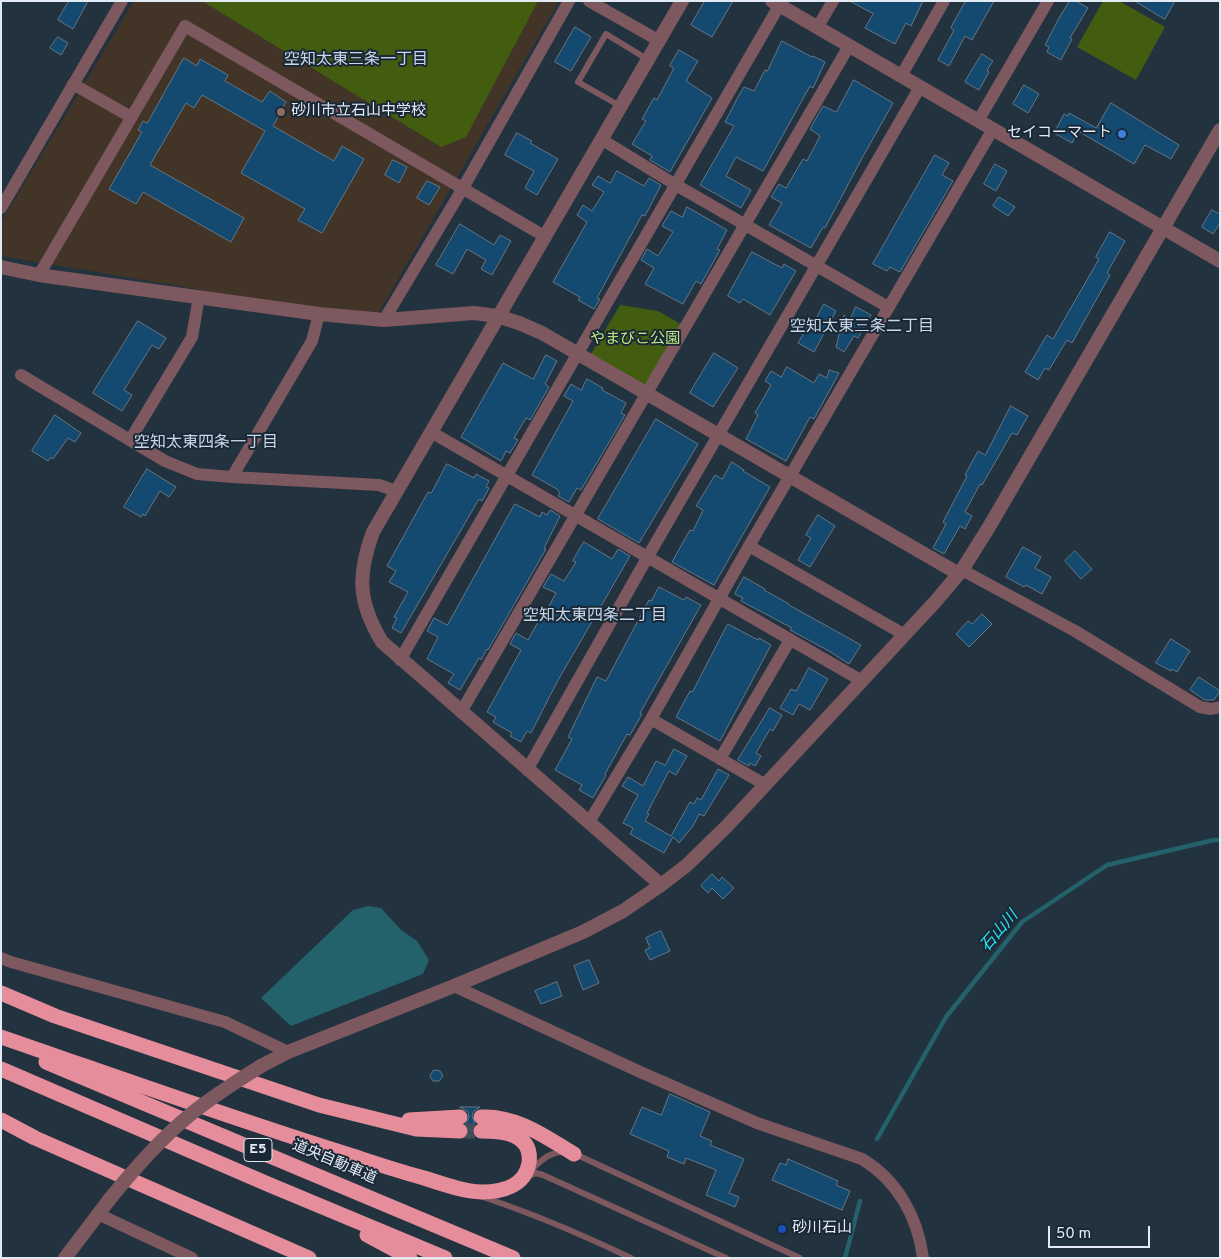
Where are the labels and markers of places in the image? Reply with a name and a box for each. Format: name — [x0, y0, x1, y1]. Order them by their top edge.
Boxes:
place label: 砂川市立石山中学校 — [291, 103, 426, 121]
marker: 砂川市立石山中学校 — [275, 106, 287, 118]
place label: セイコーマート — [1007, 125, 1112, 143]
marker: セイコーマート — [1116, 128, 1128, 140]
place label: 砂川石山 — [792, 1220, 852, 1238]
marker: 砂川石山 — [776, 1223, 788, 1235]

